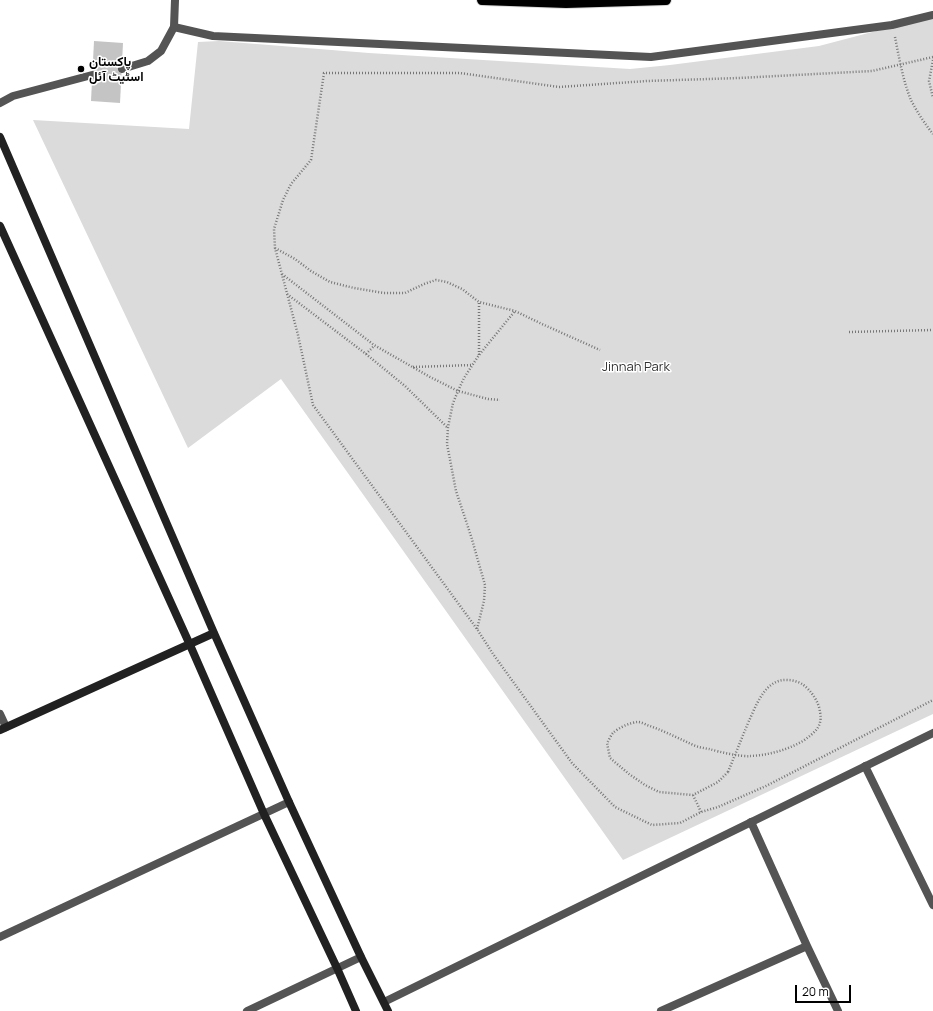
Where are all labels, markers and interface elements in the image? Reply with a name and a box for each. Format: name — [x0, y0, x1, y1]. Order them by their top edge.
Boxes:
place label: پاکستان اسٹیٹ آئل — [89, 54, 144, 85]
marker: پاکستان اسٹیٹ آئل — [76, 64, 86, 74]
park label: Jinnah Park — [602, 359, 670, 375]
scale bar — [797, 977, 853, 1003]
text: 20 m — [802, 983, 829, 1000]

